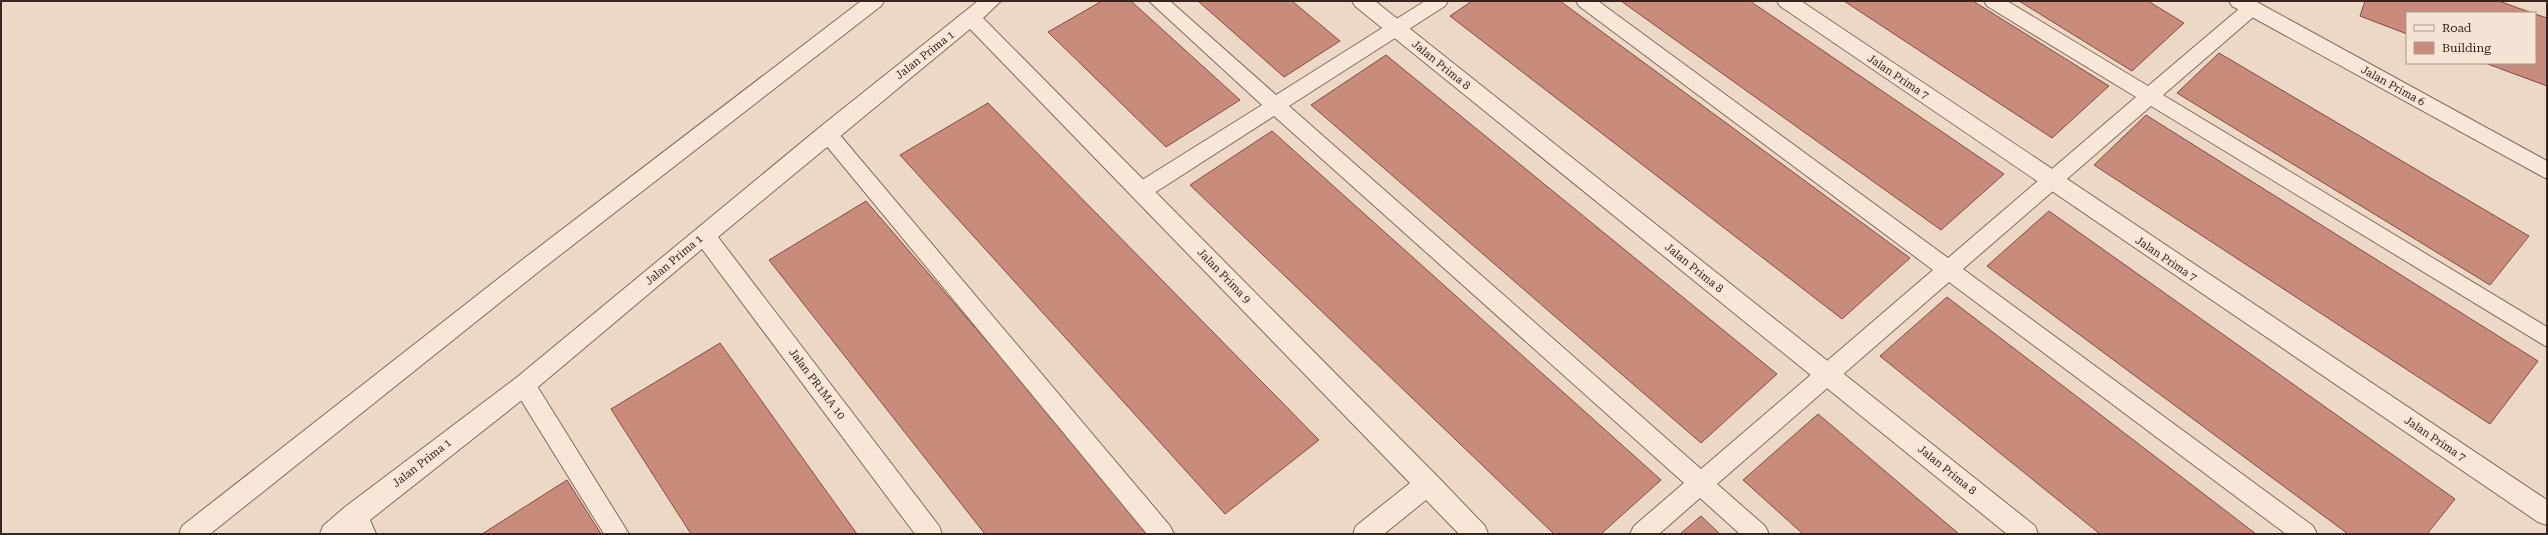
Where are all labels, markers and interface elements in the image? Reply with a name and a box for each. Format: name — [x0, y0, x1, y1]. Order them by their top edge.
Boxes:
legend — [2406, 12, 2536, 64]
text: Road — [2442, 21, 2472, 35]
street label: Jalan Prima 1 — [893, 28, 957, 82]
street label: Jalan Prima 8 — [1409, 38, 1473, 92]
text: Building — [2442, 41, 2491, 55]
street label: Jalan Prima 7 — [1865, 52, 1931, 102]
street label: Jalan Prima 6 — [2359, 63, 2427, 109]
street label: Jalan Prima 1 — [643, 232, 705, 288]
street label: Jalan Prima 7 — [2133, 234, 2199, 284]
street label: Jalan Prima 8 — [1662, 241, 1726, 295]
street label: Jalan Prima 9 — [1195, 246, 1253, 306]
street label: Jalan PR1MA 10 — [786, 346, 848, 422]
street label: Jalan Prima 7 — [2402, 414, 2468, 464]
street label: Jalan Prima 1 — [390, 436, 454, 490]
street label: Jalan Prima 8 — [1915, 443, 1979, 497]

